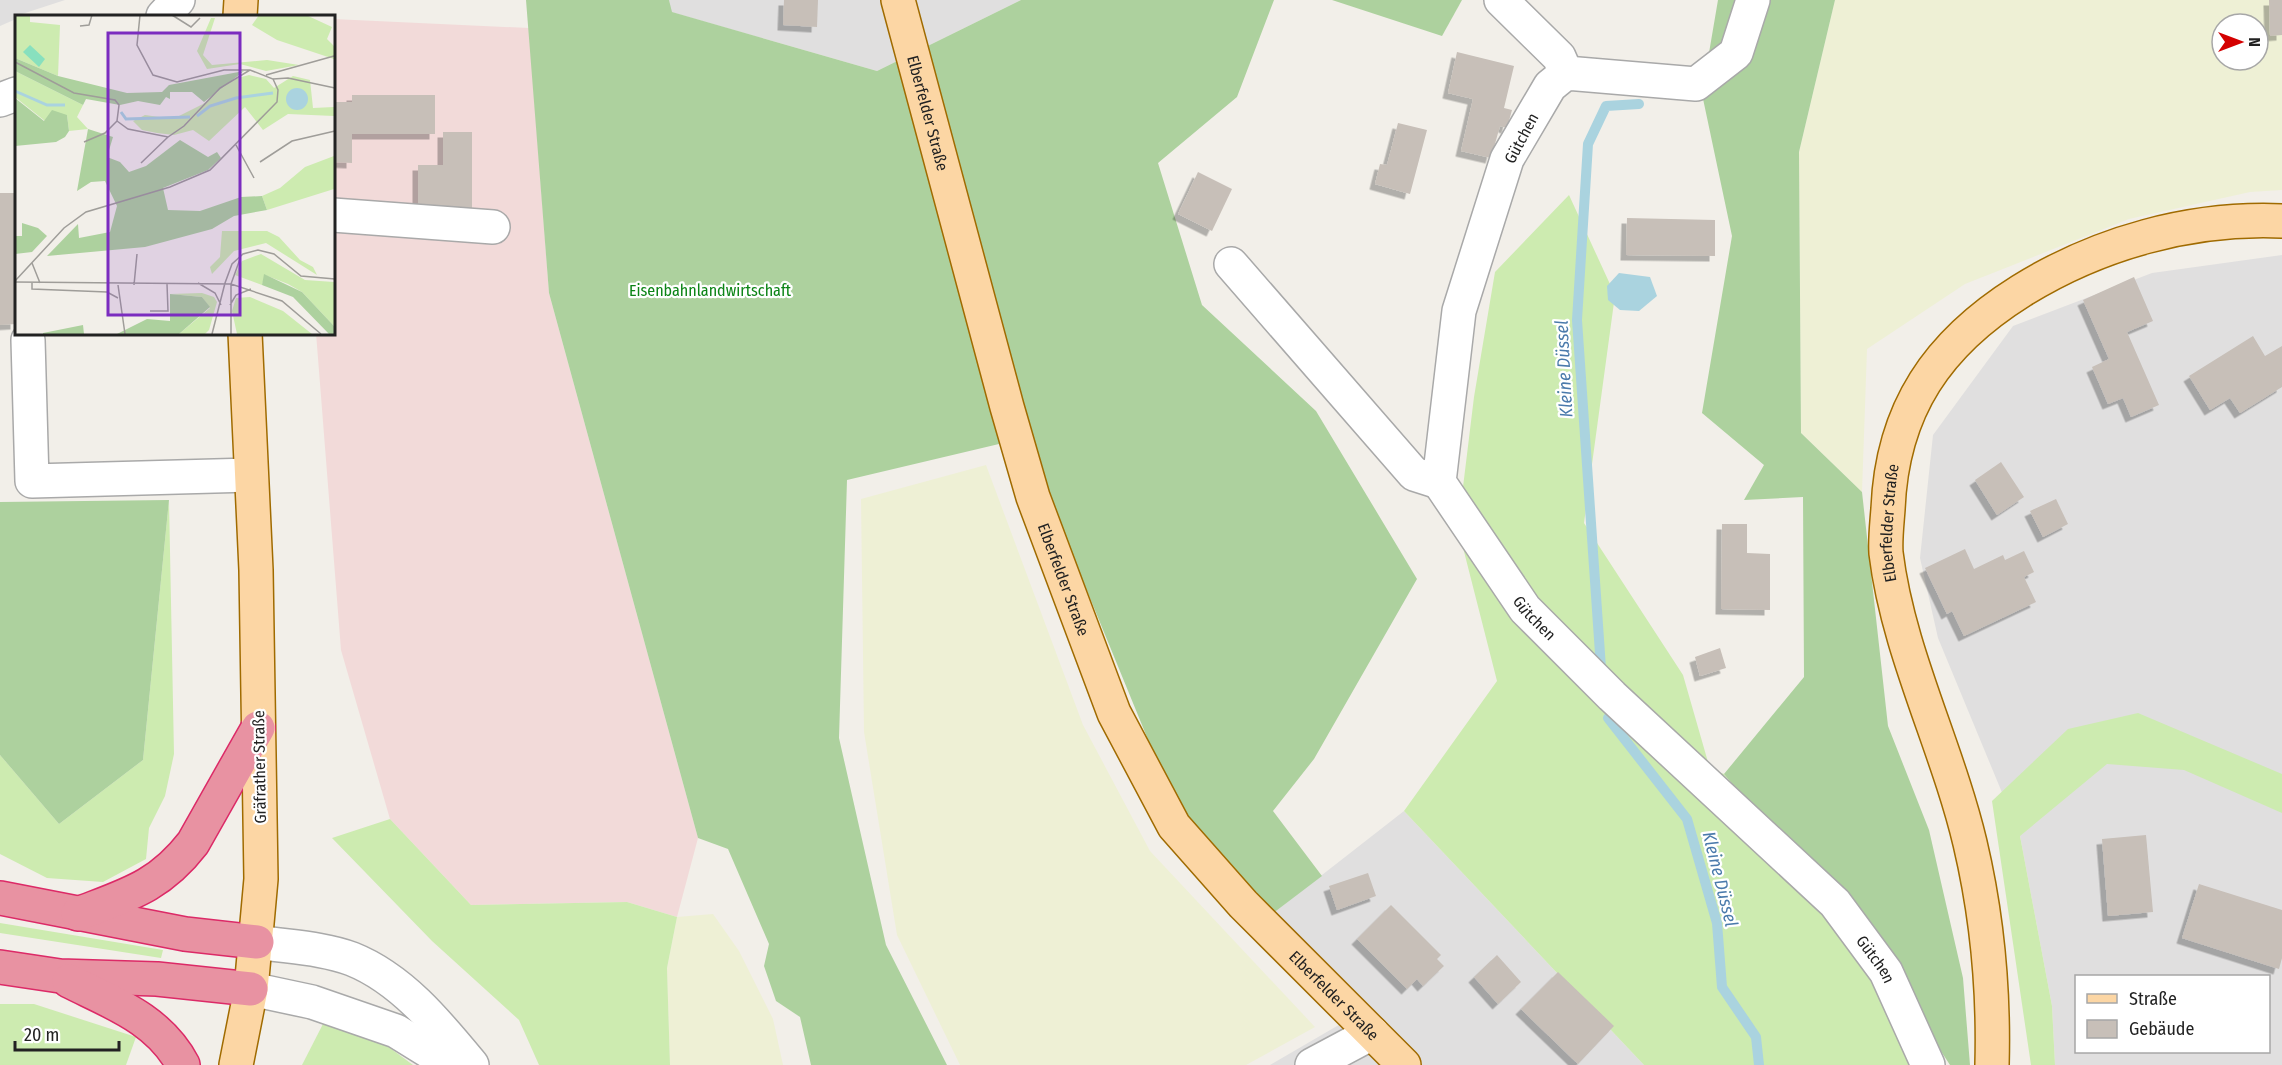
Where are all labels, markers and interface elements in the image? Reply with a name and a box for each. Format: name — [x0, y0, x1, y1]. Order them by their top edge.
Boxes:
north arrow — [2210, 12, 2270, 72]
inset map — [15, 15, 334, 334]
text: N — [2245, 37, 2264, 47]
street label: Elberfelder Straße — [903, 53, 952, 173]
street label: Gütchen — [1500, 110, 1543, 167]
park label: Eisenbahnlandwirtschaft — [629, 281, 792, 300]
water label: Kleine Düssel — [1550, 319, 1578, 418]
street label: Elberfelder Straße — [1877, 462, 1903, 584]
street label: Elberfelder Straße — [1034, 521, 1093, 639]
street label: Gütchen — [1509, 592, 1560, 644]
street label: Gräfrather Straße — [249, 710, 270, 824]
water label: Kleine Düssel — [1698, 829, 1743, 929]
street label: Gütchen — [1852, 932, 1899, 986]
street label: Elberfelder Straße — [1285, 947, 1383, 1045]
legend — [2075, 975, 2270, 1053]
text: Straße — [2129, 988, 2177, 1010]
scale bar — [15, 1014, 118, 1052]
text: Gebäude — [2129, 1018, 2195, 1040]
text: 20 m — [24, 1024, 59, 1046]

